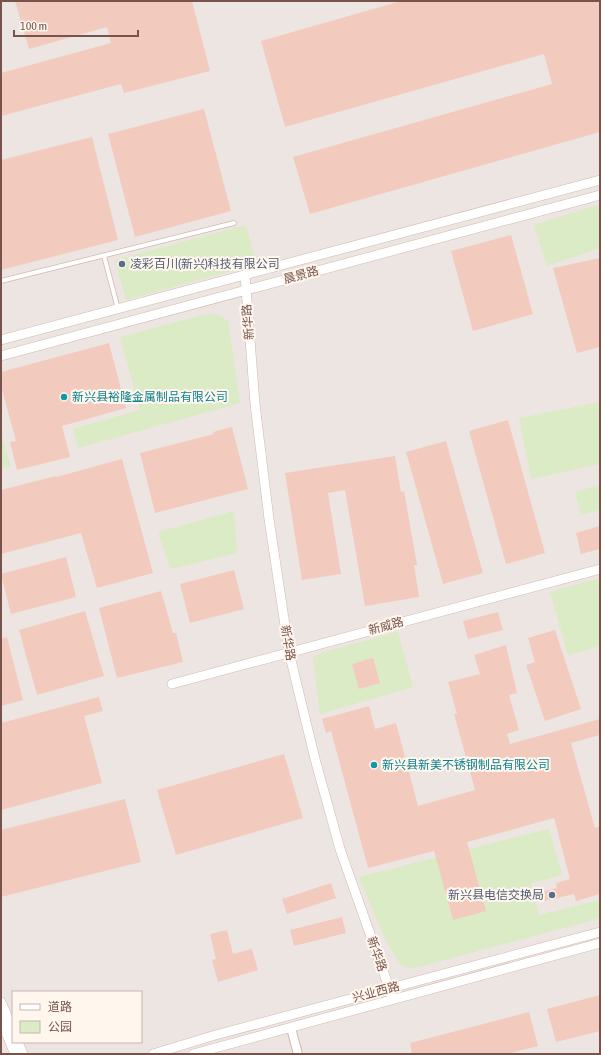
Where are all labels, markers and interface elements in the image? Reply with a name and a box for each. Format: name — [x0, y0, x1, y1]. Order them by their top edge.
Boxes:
scale bar — [14, 12, 138, 38]
text: 100 m — [20, 19, 47, 33]
place label: 凌彩百川(新兴)科技有限公司 — [130, 257, 280, 271]
marker: 凌彩百川(新兴)科技有限公司 — [117, 259, 127, 269]
street label: 晨景路 — [282, 264, 320, 286]
street label: 新华路 — [239, 303, 257, 341]
place label: 新兴县裕隆金属制品有限公司 — [72, 390, 228, 404]
marker: 新兴县裕隆金属制品有限公司 — [59, 392, 69, 402]
street label: 新威路 — [367, 615, 405, 637]
street label: 新华路 — [278, 624, 298, 662]
place label: 新兴县新美不锈钢制品有限公司 — [382, 758, 550, 772]
marker: 新兴县新美不锈钢制品有限公司 — [369, 760, 379, 770]
place label: 新兴县电信交换局 — [448, 888, 544, 902]
marker: 新兴县电信交换局 — [547, 890, 557, 900]
street label: 新华路 — [365, 935, 389, 973]
street label: 兴业西路 — [351, 979, 401, 1005]
legend — [12, 991, 142, 1043]
text: 道路 — [48, 1000, 72, 1014]
text: 公园 — [48, 1020, 72, 1034]

